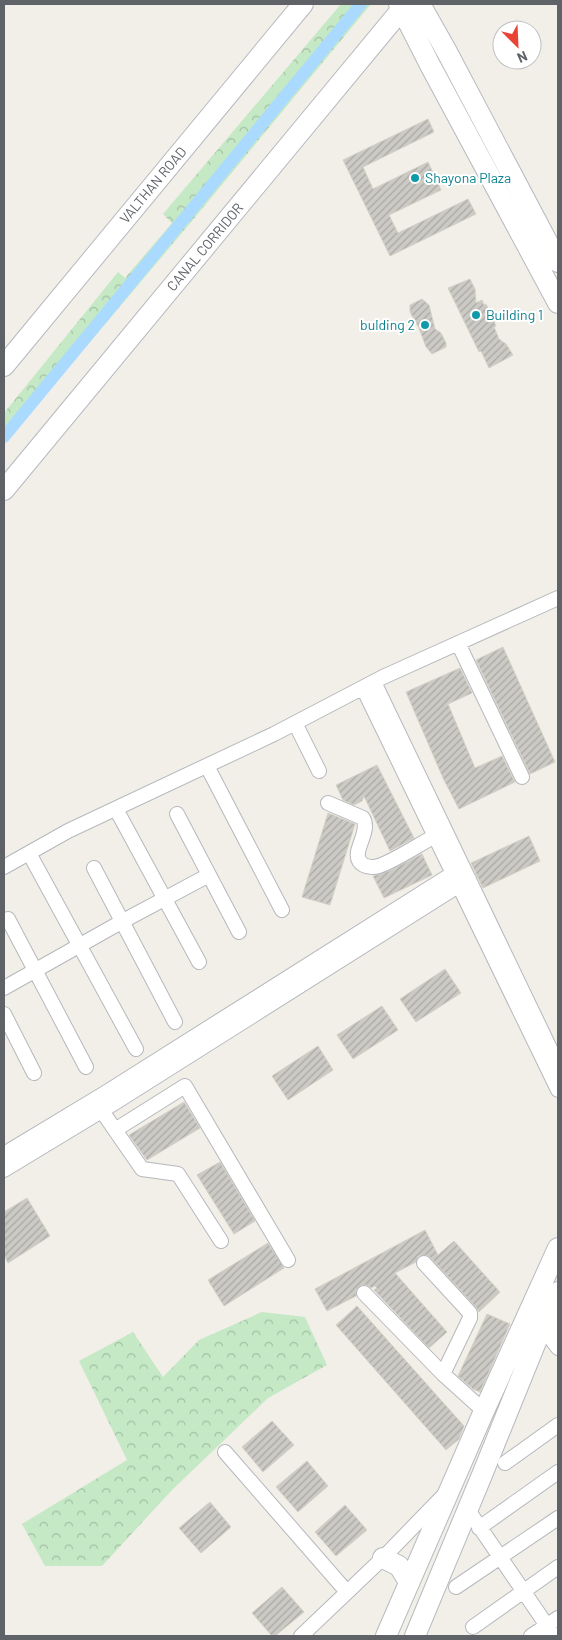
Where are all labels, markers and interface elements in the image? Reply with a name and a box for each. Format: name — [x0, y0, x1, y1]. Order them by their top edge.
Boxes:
north arrow — [492, 20, 542, 70]
text: N — [515, 48, 530, 67]
street label: VALTHAN ROAD — [116, 143, 190, 226]
place label: Shayona Plaza — [425, 169, 511, 186]
marker: Shayona Plaza — [409, 172, 421, 184]
street label: CANAL CORRIDOR — [163, 199, 246, 294]
place label: Building 1 — [486, 306, 543, 323]
marker: Building 1 — [470, 309, 482, 321]
place label: bulding 2 — [360, 316, 415, 333]
marker: bulding 2 — [419, 319, 431, 331]

